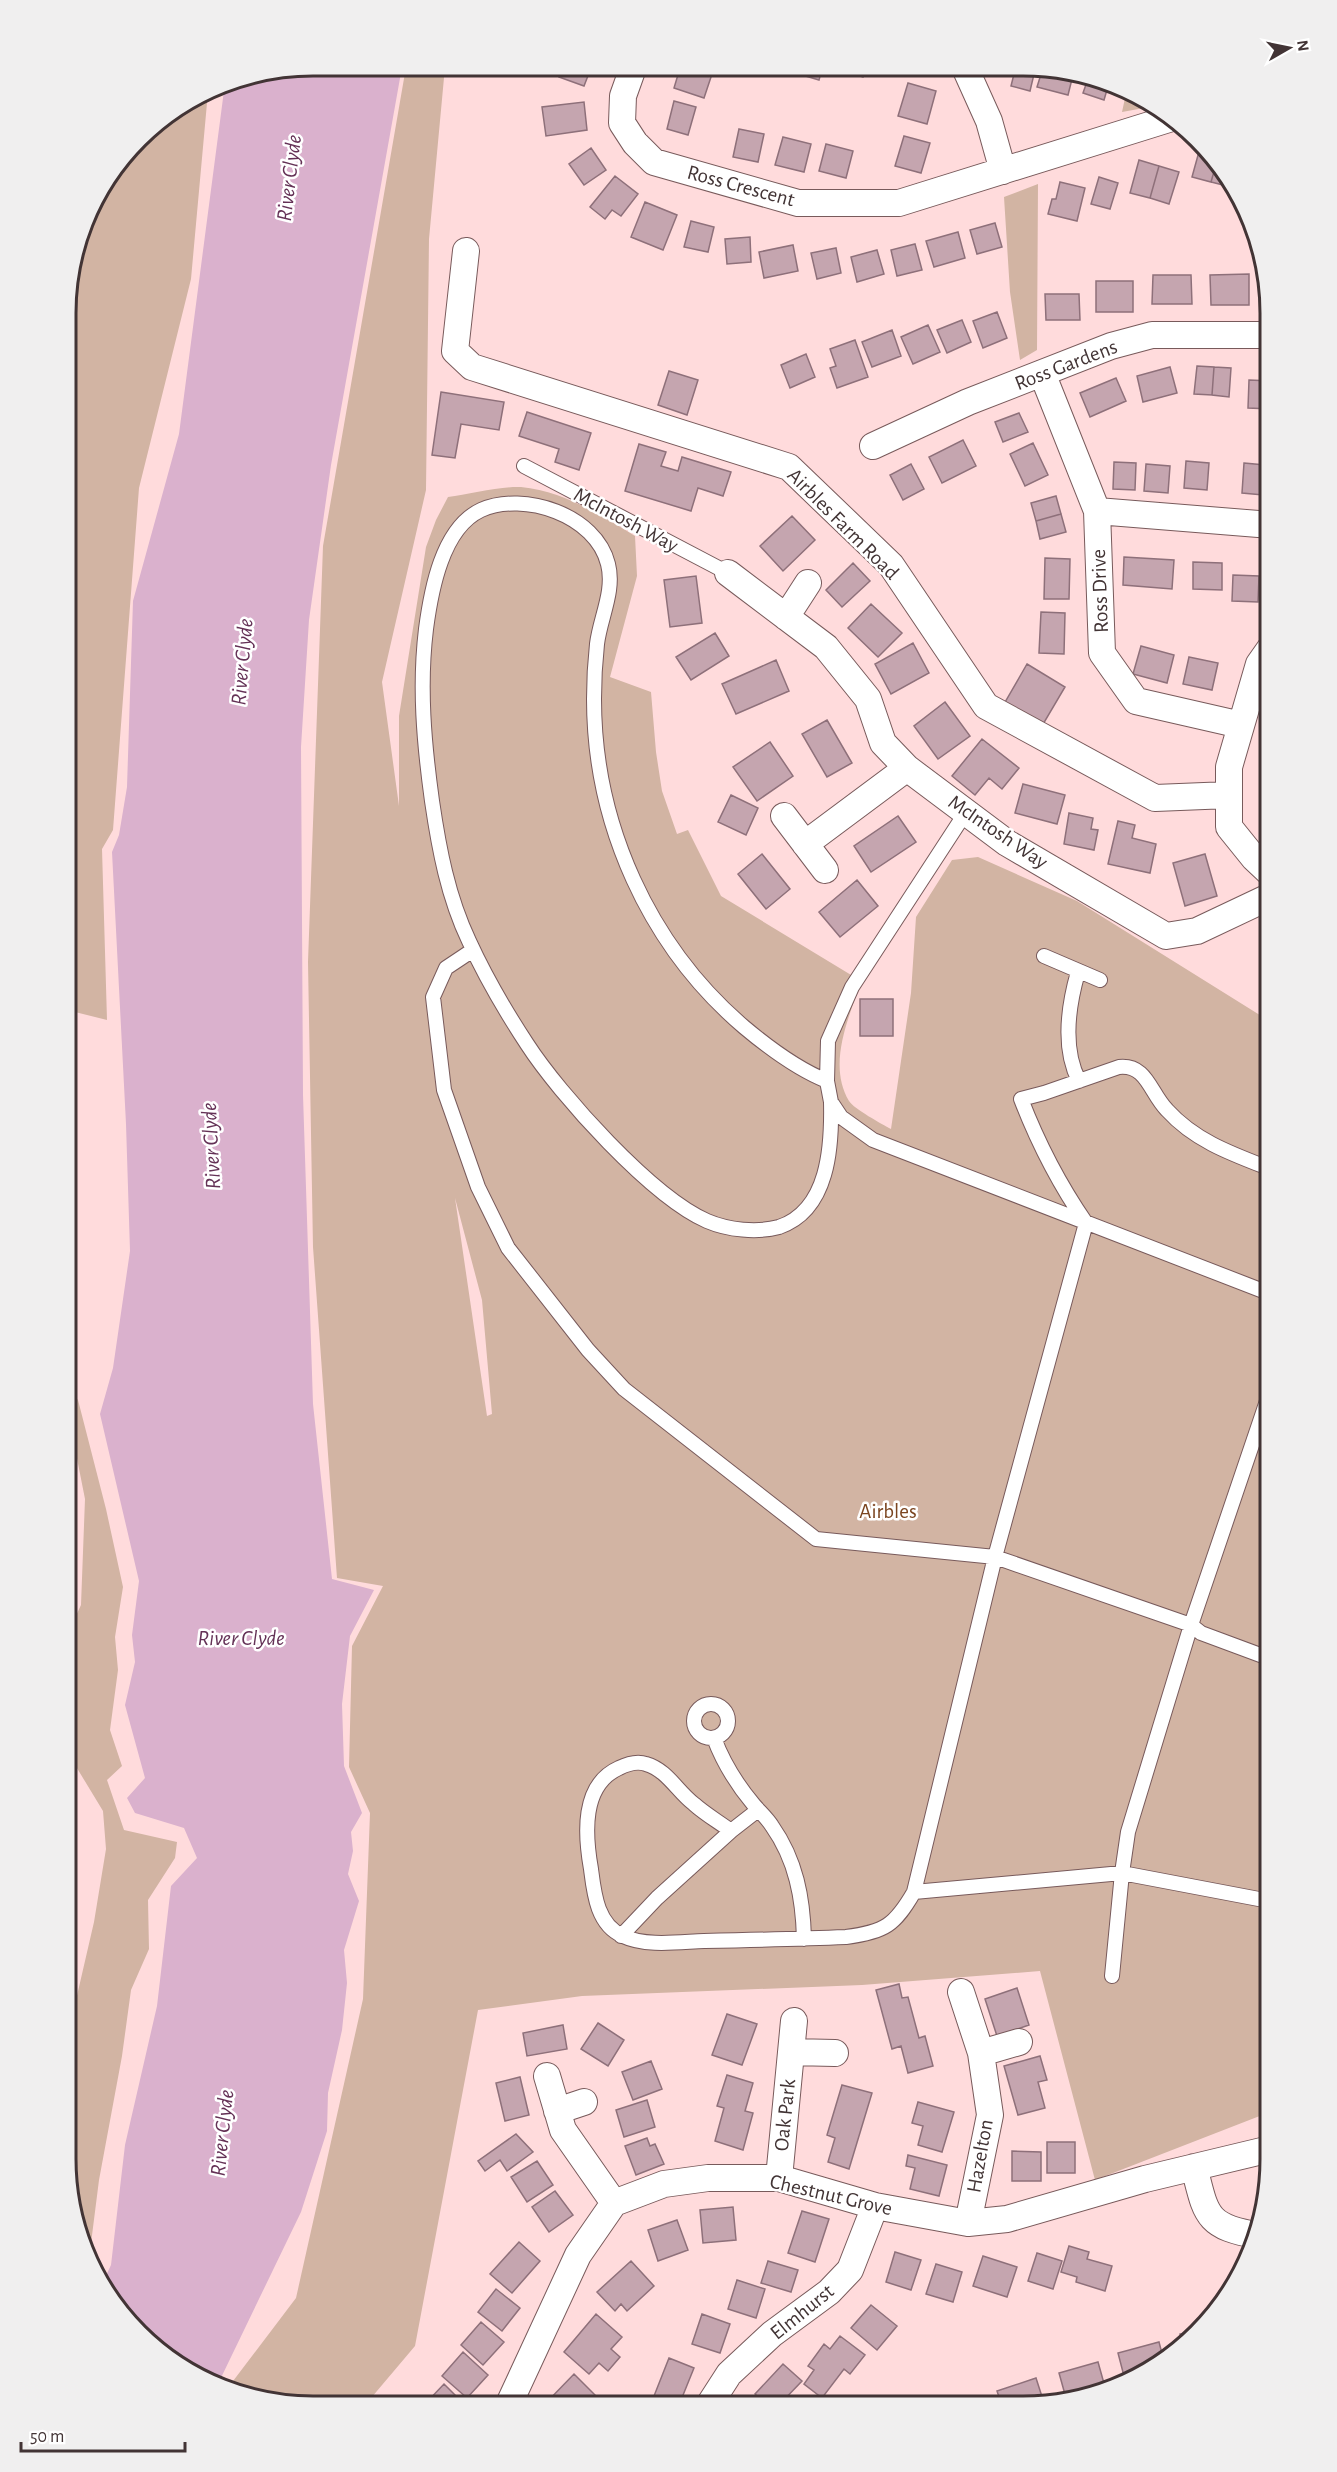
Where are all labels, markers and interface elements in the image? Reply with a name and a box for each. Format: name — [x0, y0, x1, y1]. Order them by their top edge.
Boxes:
north arrow — [1259, 18, 1319, 78]
text: N — [1294, 39, 1312, 53]
water label: River Clyde — [273, 134, 305, 222]
street label: Ross Crescent — [685, 162, 797, 210]
street label: Ross Gardens — [1012, 336, 1120, 394]
street label: Airbles Farm Road — [783, 464, 903, 584]
street label: McIntosh Way — [570, 484, 682, 556]
street label: Ross Drive — [1088, 549, 1112, 633]
water label: River Clyde — [227, 618, 257, 706]
street label: McIntosh Way — [945, 791, 1051, 873]
water label: River Clyde — [198, 1102, 224, 1190]
park label: Airbles — [859, 1501, 917, 1522]
water label: River Clyde — [198, 1627, 284, 1649]
street label: Oak Park — [771, 2078, 799, 2152]
water label: River Clyde — [207, 2089, 237, 2177]
street label: Hazelton — [963, 2118, 997, 2194]
street label: Chestnut Grove — [768, 2171, 894, 2219]
street label: Elmhurst — [766, 2280, 838, 2344]
scale bar — [21, 2415, 184, 2453]
text: 50 m — [30, 2428, 64, 2446]

